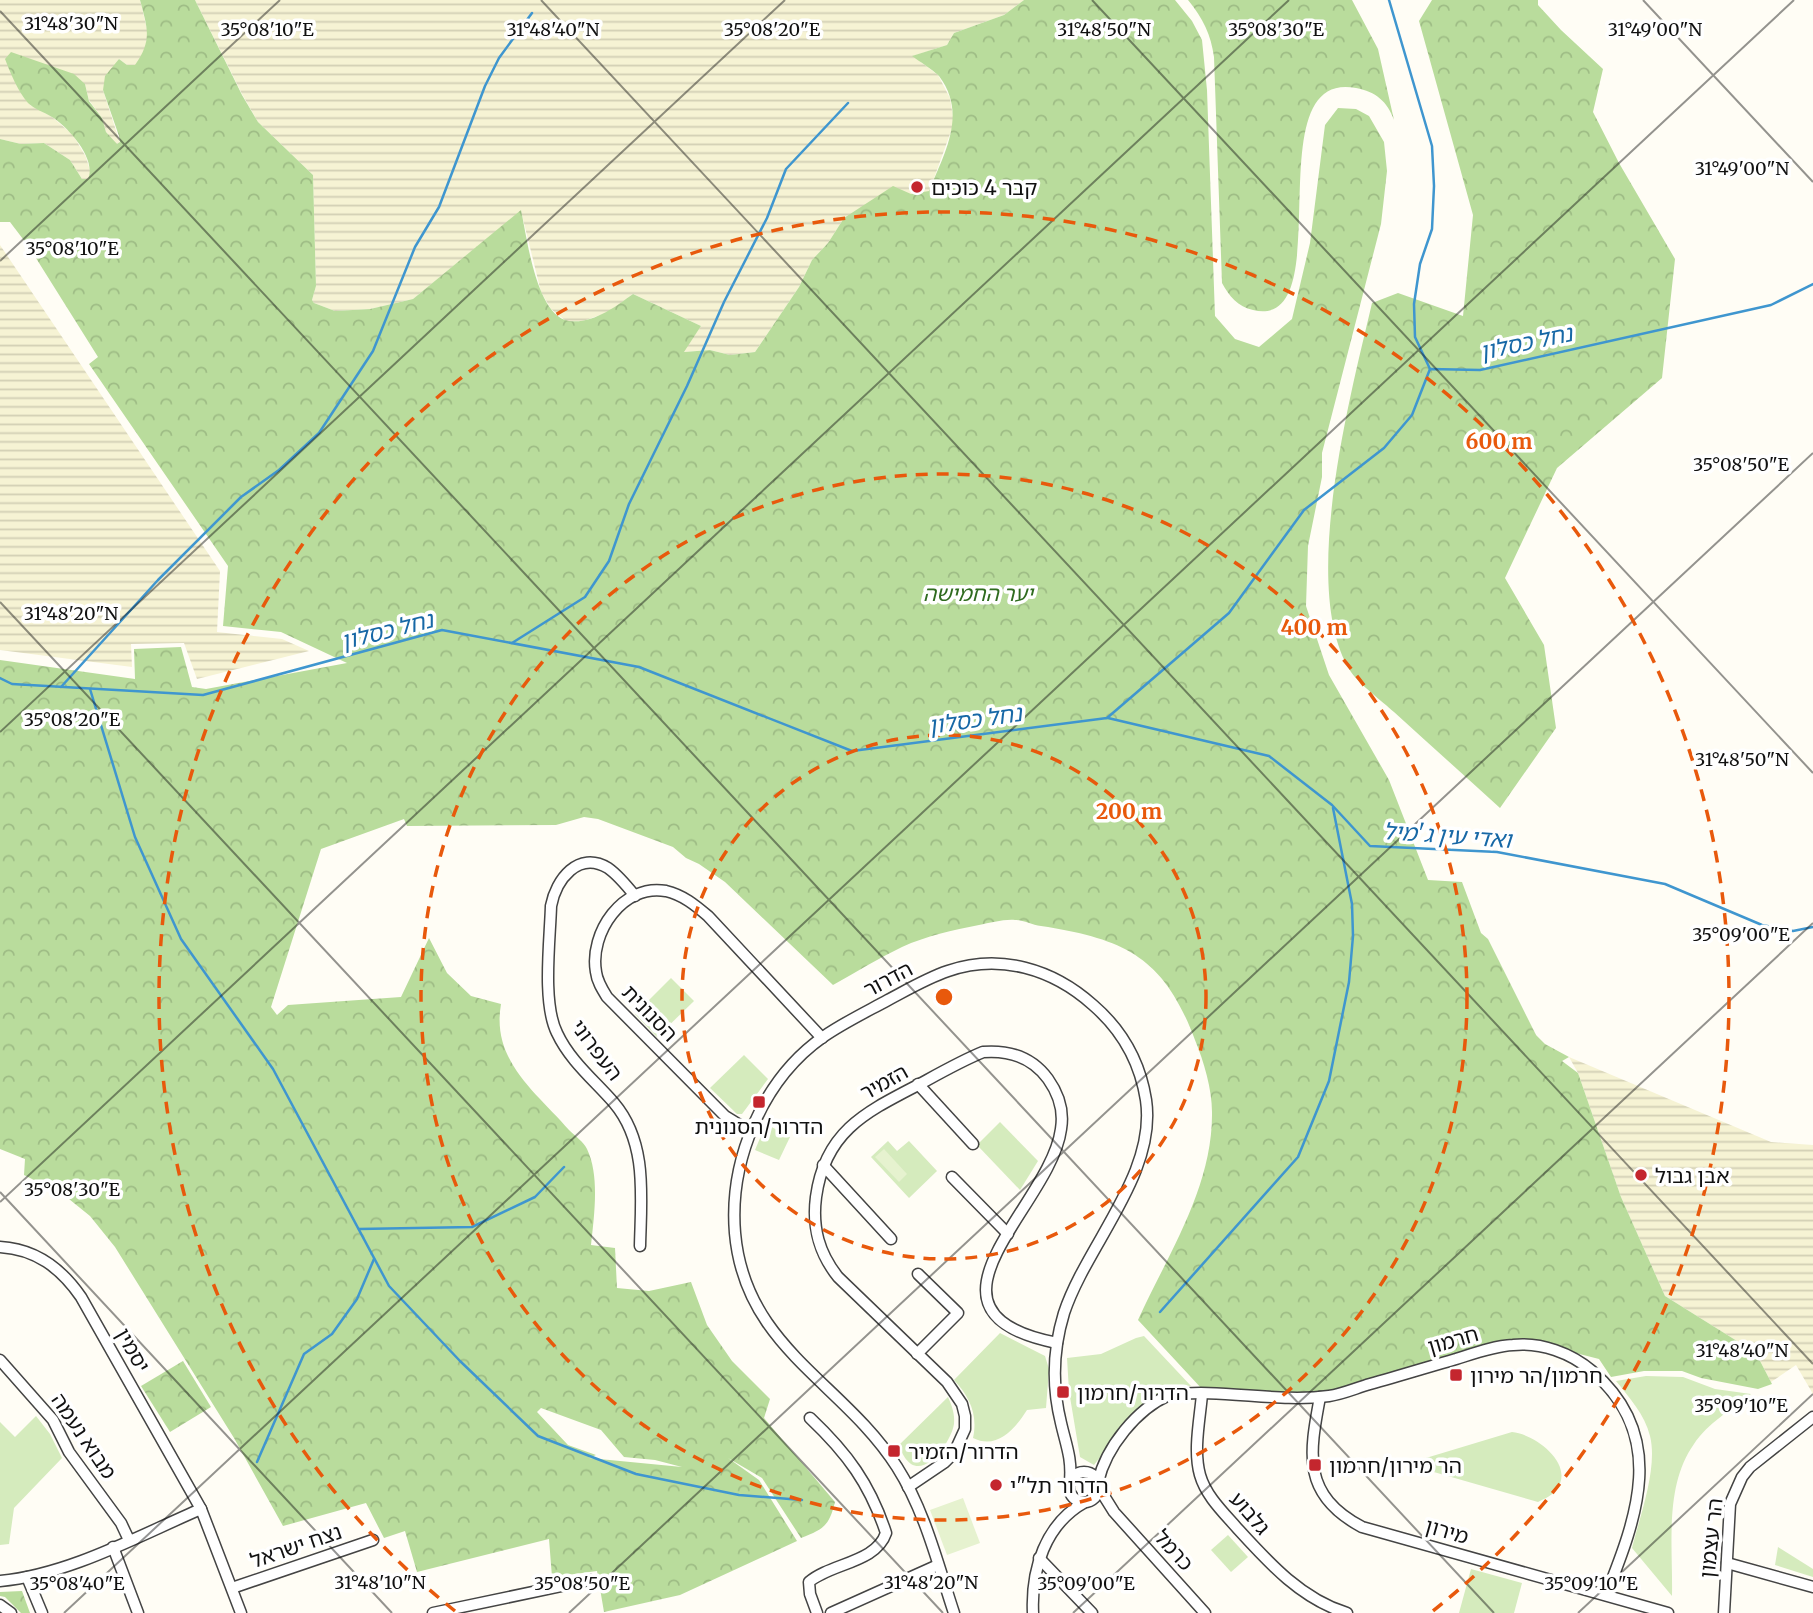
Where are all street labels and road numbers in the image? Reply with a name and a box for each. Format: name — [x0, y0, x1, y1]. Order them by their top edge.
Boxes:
street label: הדרור — [859, 955, 917, 1003]
street label: הסנונית — [616, 979, 684, 1047]
street label: העפרוני — [565, 1014, 629, 1086]
street label: הזמיר — [855, 1058, 913, 1106]
street label: חרמון — [1424, 1320, 1482, 1360]
street label: יסמין — [110, 1323, 156, 1377]
street label: מבוא נעמה — [45, 1388, 123, 1484]
street label: גלבוע — [1224, 1486, 1276, 1540]
street label: הר עצמון — [1693, 1497, 1729, 1579]
street label: מירון — [1422, 1512, 1472, 1550]
street label: נצח ישראל — [247, 1518, 345, 1574]
street label: כרמל — [1148, 1524, 1200, 1576]

